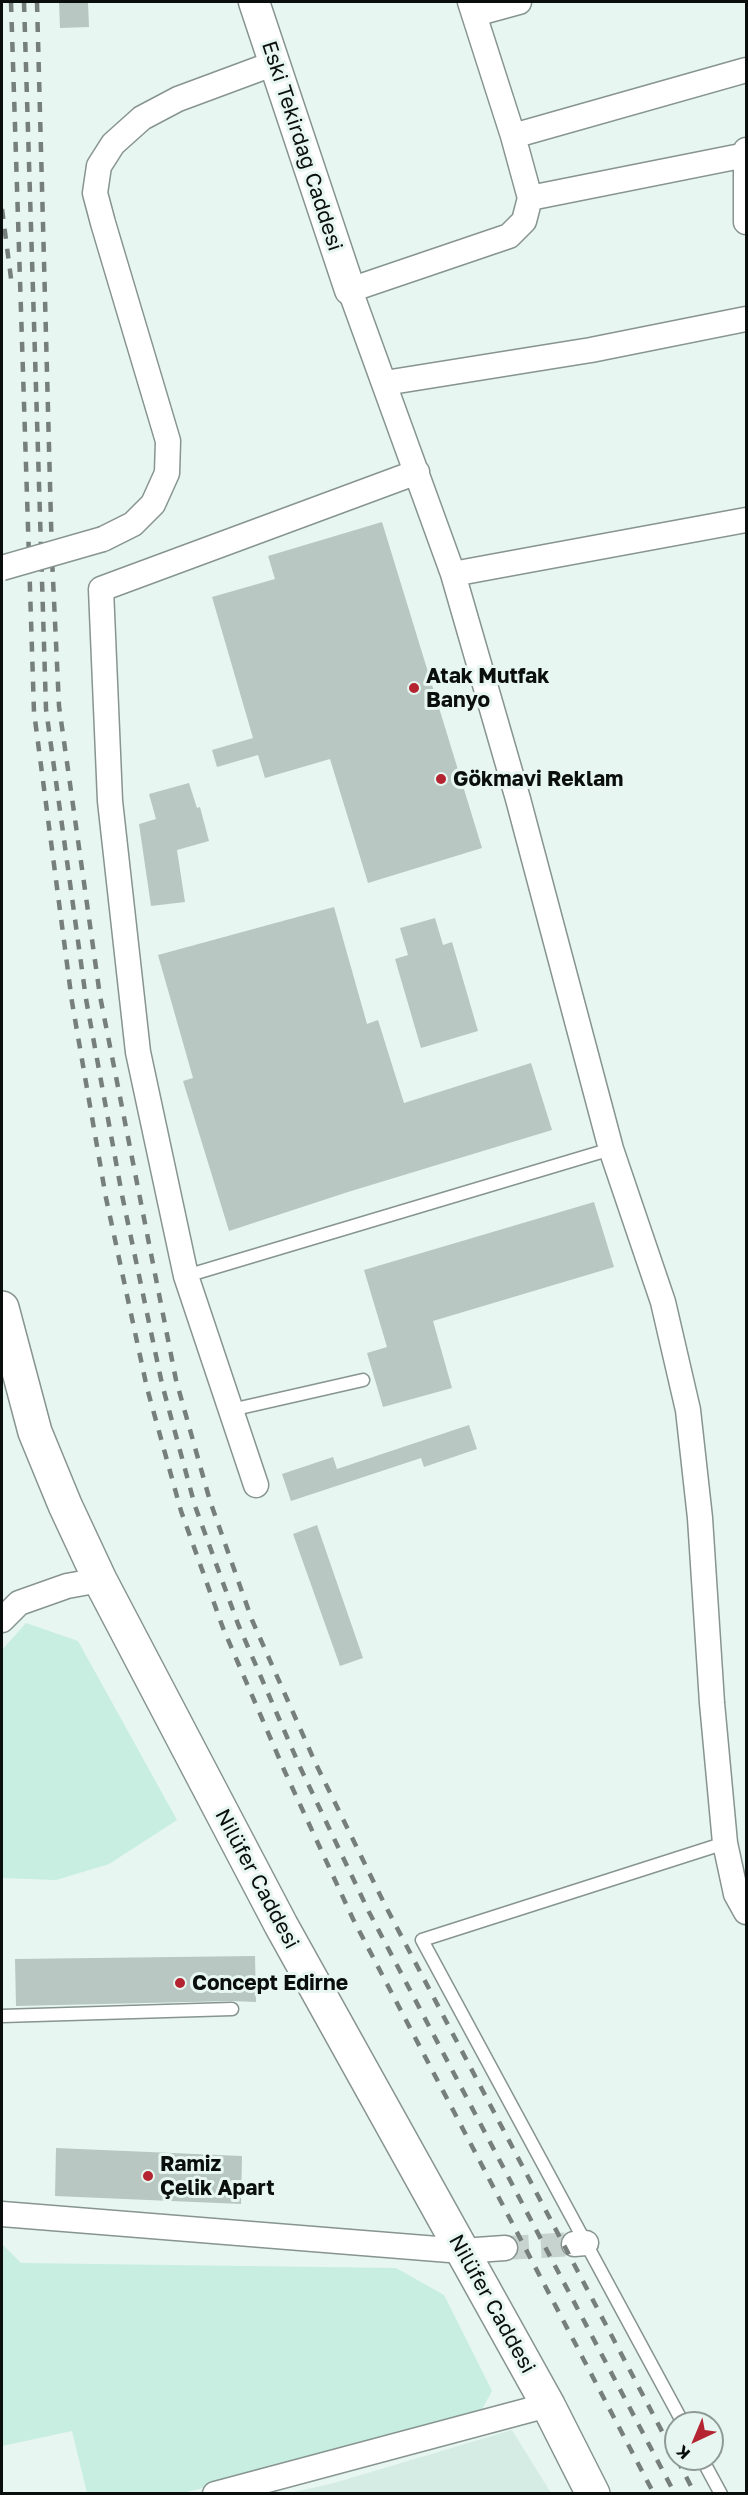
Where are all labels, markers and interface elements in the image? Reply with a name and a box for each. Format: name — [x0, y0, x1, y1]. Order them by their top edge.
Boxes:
street label: Eski Tekirdağ Caddesi — [256, 38, 348, 254]
place label: Atak Mutfak Banyo — [426, 663, 549, 713]
marker: Atak Mutfak Banyo — [407, 681, 421, 695]
place label: Gökmavi Reklam — [453, 766, 623, 792]
marker: Gökmavi Reklam — [434, 772, 448, 786]
street label: Nilüfer Caddesi — [209, 1805, 305, 1953]
place label: Concept Edirne — [192, 1970, 348, 1996]
marker: Concept Edirne — [173, 1976, 187, 1990]
place label: Ramiz Çelik Apart — [160, 2151, 275, 2201]
marker: Ramiz Çelik Apart — [141, 2169, 155, 2183]
street label: Nilüfer Caddesi — [443, 2230, 541, 2378]
north arrow — [664, 2411, 724, 2471]
text: K — [672, 2441, 694, 2464]

